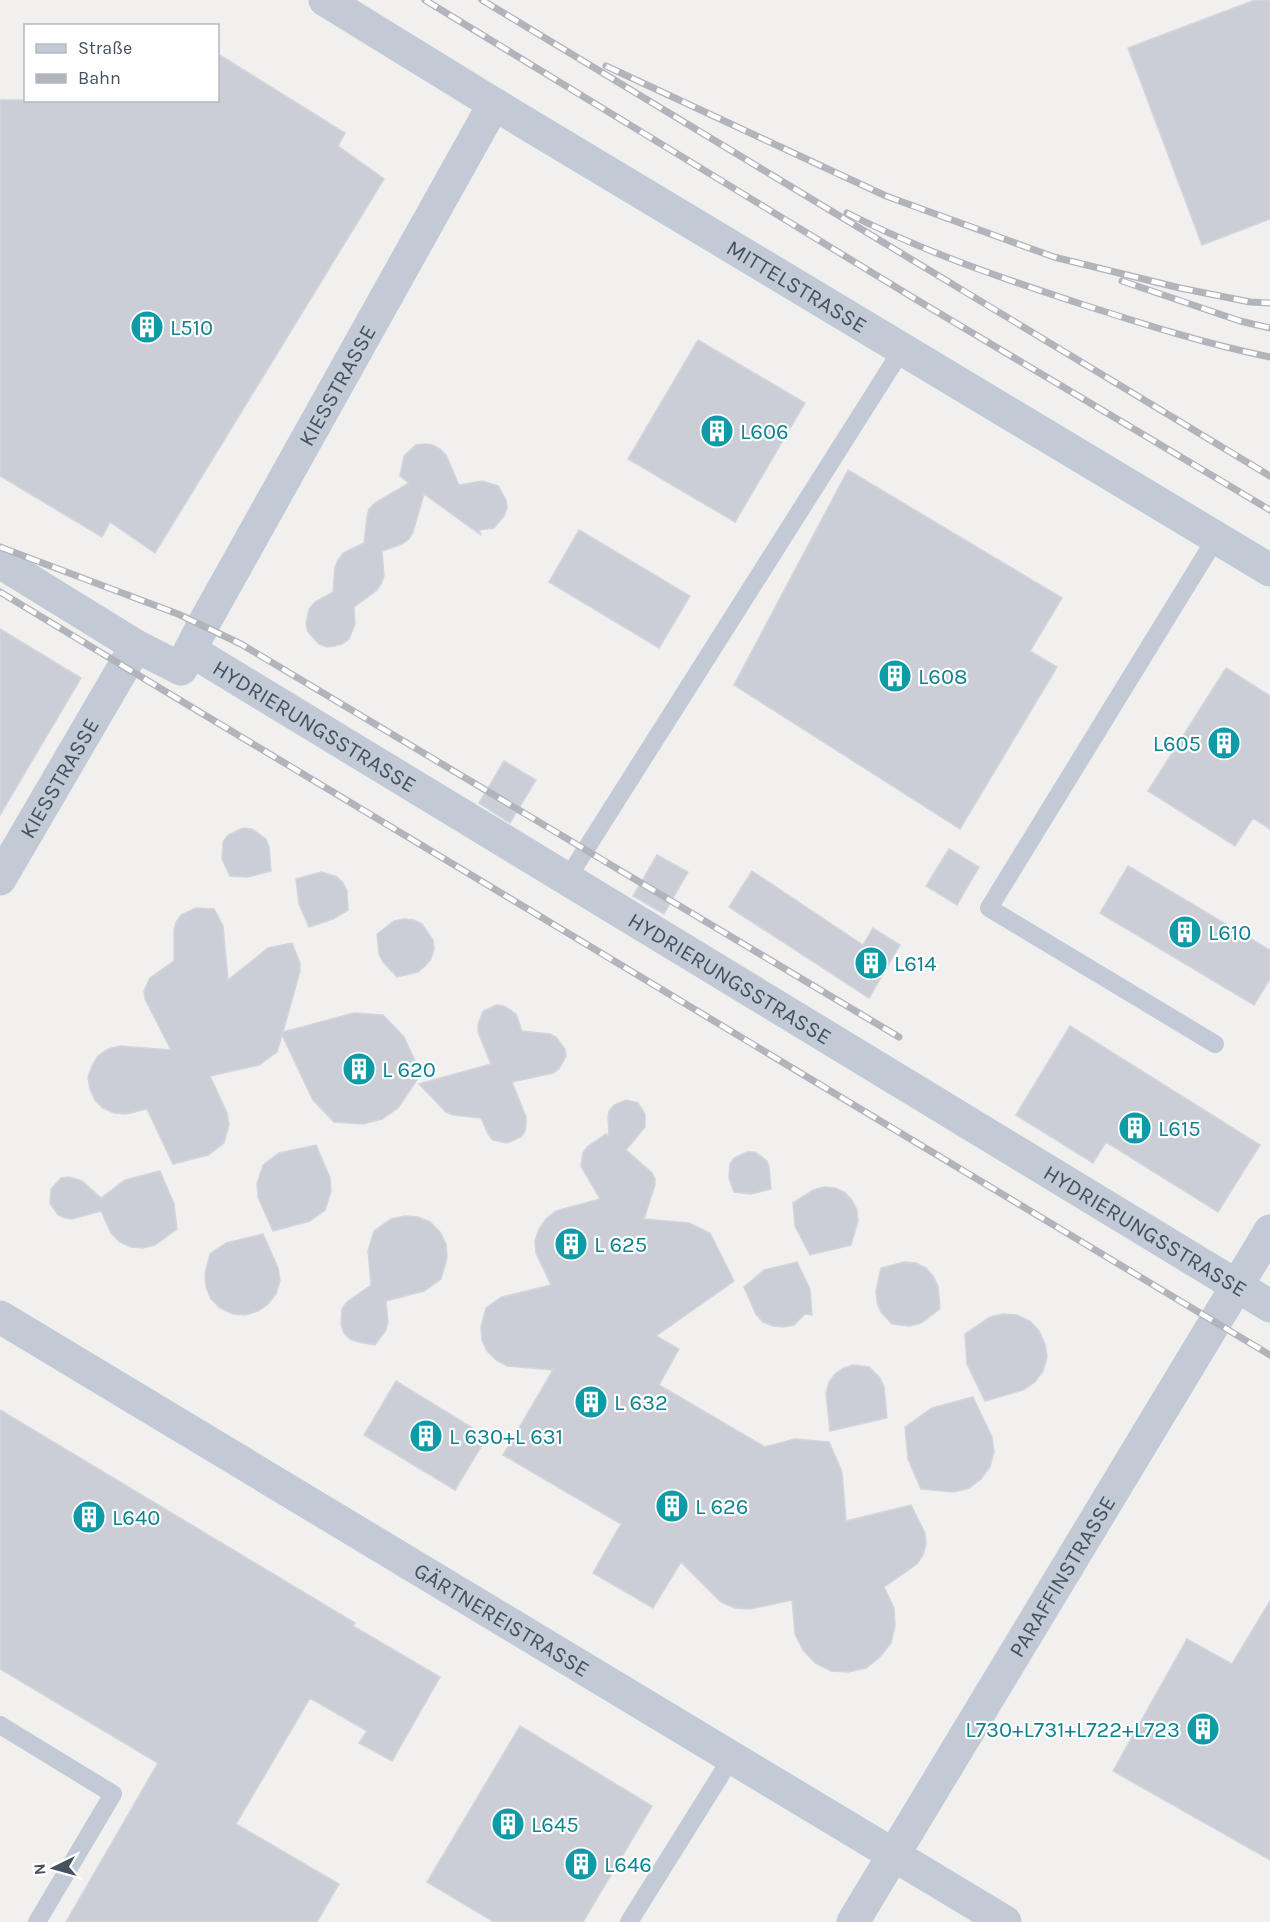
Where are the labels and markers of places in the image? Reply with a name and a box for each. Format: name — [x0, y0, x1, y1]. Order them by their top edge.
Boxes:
building icon: L510 — [129, 309, 165, 345]
place label: L510 — [170, 315, 213, 341]
building icon: L606 — [699, 413, 735, 449]
place label: L606 — [740, 419, 789, 445]
building icon: L608 — [877, 658, 913, 694]
place label: L608 — [918, 664, 967, 690]
building icon: L605 — [1206, 725, 1242, 761]
place label: L605 — [1153, 731, 1201, 757]
building icon: L610 — [1167, 914, 1203, 950]
place label: L610 — [1208, 920, 1251, 946]
building icon: L614 — [853, 945, 889, 981]
place label: L614 — [894, 951, 936, 977]
building icon: L 620 — [341, 1051, 377, 1087]
place label: L 620 — [382, 1057, 436, 1083]
building icon: L615 — [1117, 1110, 1153, 1146]
place label: L615 — [1158, 1116, 1201, 1142]
building icon: L 625 — [553, 1226, 589, 1262]
place label: L 625 — [594, 1232, 647, 1258]
building icon: L 632 — [573, 1384, 609, 1420]
place label: L 632 — [614, 1390, 668, 1416]
building icon: L 630+L 631 — [408, 1418, 444, 1454]
place label: L 630+L 631 — [449, 1424, 563, 1450]
building icon: L 626 — [654, 1488, 690, 1524]
place label: L 626 — [695, 1494, 748, 1520]
building icon: L640 — [71, 1499, 107, 1535]
place label: L640 — [112, 1505, 160, 1531]
building icon: L730+L731+L722+L723 — [1185, 1711, 1221, 1747]
place label: L730+L731+L722+L723 — [965, 1717, 1180, 1743]
building icon: L645 — [490, 1806, 526, 1842]
place label: L645 — [531, 1812, 579, 1838]
building icon: L646 — [563, 1846, 599, 1882]
place label: L646 — [604, 1852, 652, 1878]

